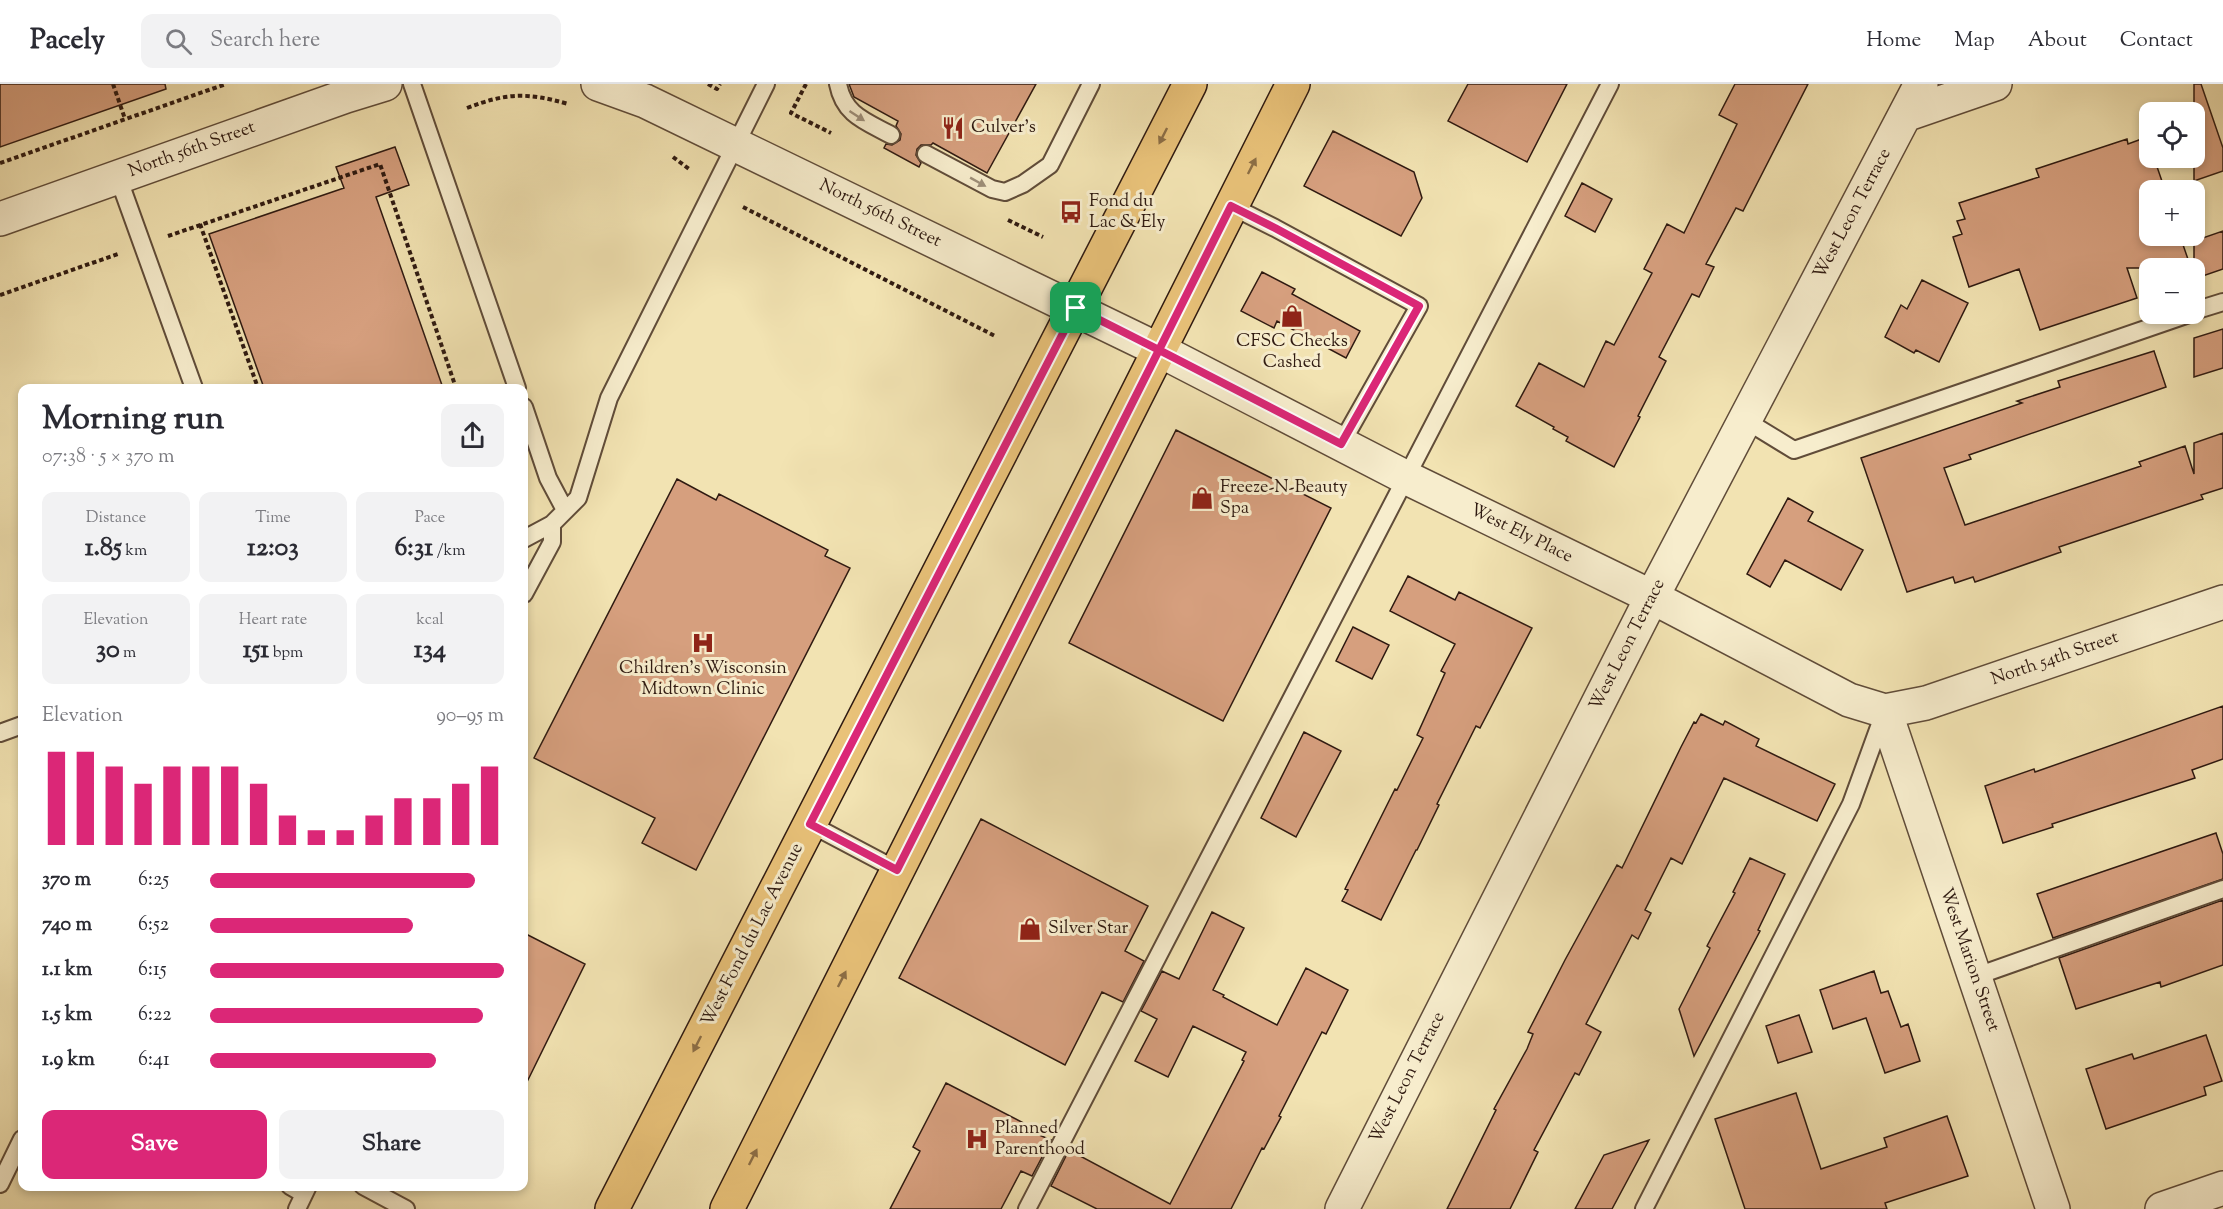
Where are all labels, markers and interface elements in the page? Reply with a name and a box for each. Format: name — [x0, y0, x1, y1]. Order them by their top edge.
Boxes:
search box — [141, 14, 561, 68]
text: Pacely — [30, 21, 105, 61]
icon: search — [162, 25, 195, 58]
text: Search here — [210, 25, 320, 57]
text: Home — [1866, 26, 1921, 56]
text: Map — [1954, 26, 1995, 56]
text: About — [2028, 26, 2087, 56]
text: Contact — [2120, 26, 2193, 56]
map controls — [2139, 102, 2205, 324]
button: locate — [2139, 102, 2205, 168]
one-way arrow — [849, 110, 865, 121]
street label: North 56th Street — [125, 115, 259, 185]
restaurant icon: Culver's — [940, 115, 966, 141]
place label: Culver's — [971, 115, 1036, 141]
one-way arrow — [1159, 127, 1169, 145]
street label: West Leon Terrace — [1808, 144, 1898, 284]
one-way arrow — [1247, 157, 1257, 174]
street label: North 56th Street — [814, 173, 946, 255]
one-way arrow — [970, 177, 987, 187]
button: + — [2139, 180, 2205, 246]
place label: Fond du Lac & Ely — [1089, 189, 1165, 236]
bus stop icon: Fond du Lac & Ely — [1058, 199, 1084, 225]
button: − — [2139, 258, 2205, 324]
pin — [1050, 282, 1101, 333]
icon: arrive — [1059, 291, 1092, 324]
shop icon: CFSC Checks Cashed — [1279, 303, 1305, 329]
place label: CFSC Checks Cashed — [1236, 329, 1348, 376]
text: Morning run — [42, 396, 224, 444]
button: share — [441, 404, 504, 467]
text: 07:38 · 5 × 370 m — [42, 443, 174, 472]
place label: Freeze-N-Beauty Spa — [1220, 475, 1348, 522]
shop icon: Freeze-N-Beauty Spa — [1189, 485, 1215, 511]
street label: West Ely Place — [1465, 498, 1577, 570]
text: Distance — [86, 507, 146, 530]
text: Time — [255, 507, 291, 530]
text: Pace — [415, 507, 445, 530]
text: 1.85 — [85, 530, 122, 567]
text: 12:03 — [247, 530, 299, 567]
text: 6:31 — [394, 530, 433, 567]
text: km — [122, 540, 147, 563]
text: /km — [433, 540, 466, 563]
street label: West Leon Terrace — [1584, 575, 1672, 715]
text: Elevation — [84, 609, 148, 632]
text: Heart rate — [239, 609, 307, 632]
text: kcal — [416, 609, 444, 632]
street label: North 54th Street — [1988, 625, 2122, 693]
hospital icon: Children's Wisconsin Midtown Clinic — [690, 630, 716, 656]
text: 30 — [96, 632, 120, 669]
text: 151 — [243, 632, 269, 669]
text: 134 — [414, 632, 446, 669]
text: m — [120, 642, 136, 665]
text: bpm — [269, 642, 303, 665]
place label: Children's Wisconsin Midtown Clinic — [619, 656, 787, 703]
text: Elevation — [42, 702, 123, 731]
text: 90–95 m — [436, 702, 504, 731]
street label: West Fond du Lac Avenue — [695, 839, 811, 1031]
text: 370 m — [42, 866, 91, 895]
text: 6:25 — [138, 866, 169, 895]
street label: West Marion Street — [1932, 884, 2006, 1036]
text: 740 m — [42, 911, 92, 940]
text: 6:52 — [138, 911, 169, 940]
shop icon: Silver Star — [1017, 916, 1043, 942]
place label: Silver Star — [1048, 916, 1128, 942]
text: 1.1 km — [42, 956, 92, 985]
text: 6:15 — [138, 956, 167, 985]
one-way arrow — [837, 970, 847, 987]
text: 1.5 km — [42, 1001, 92, 1030]
text: 6:22 — [138, 1001, 172, 1030]
street label: West Leon Terrace — [1364, 1008, 1452, 1148]
one-way arrow — [692, 1036, 702, 1053]
text: 1.9 km — [42, 1046, 95, 1075]
text: 6:41 — [138, 1046, 170, 1075]
button: Save — [42, 1110, 267, 1179]
button: Share — [279, 1110, 504, 1179]
place label: Planned Parenthood — [995, 1116, 1085, 1163]
hospital icon: Planned Parenthood — [964, 1126, 990, 1152]
one-way arrow — [748, 1148, 758, 1165]

